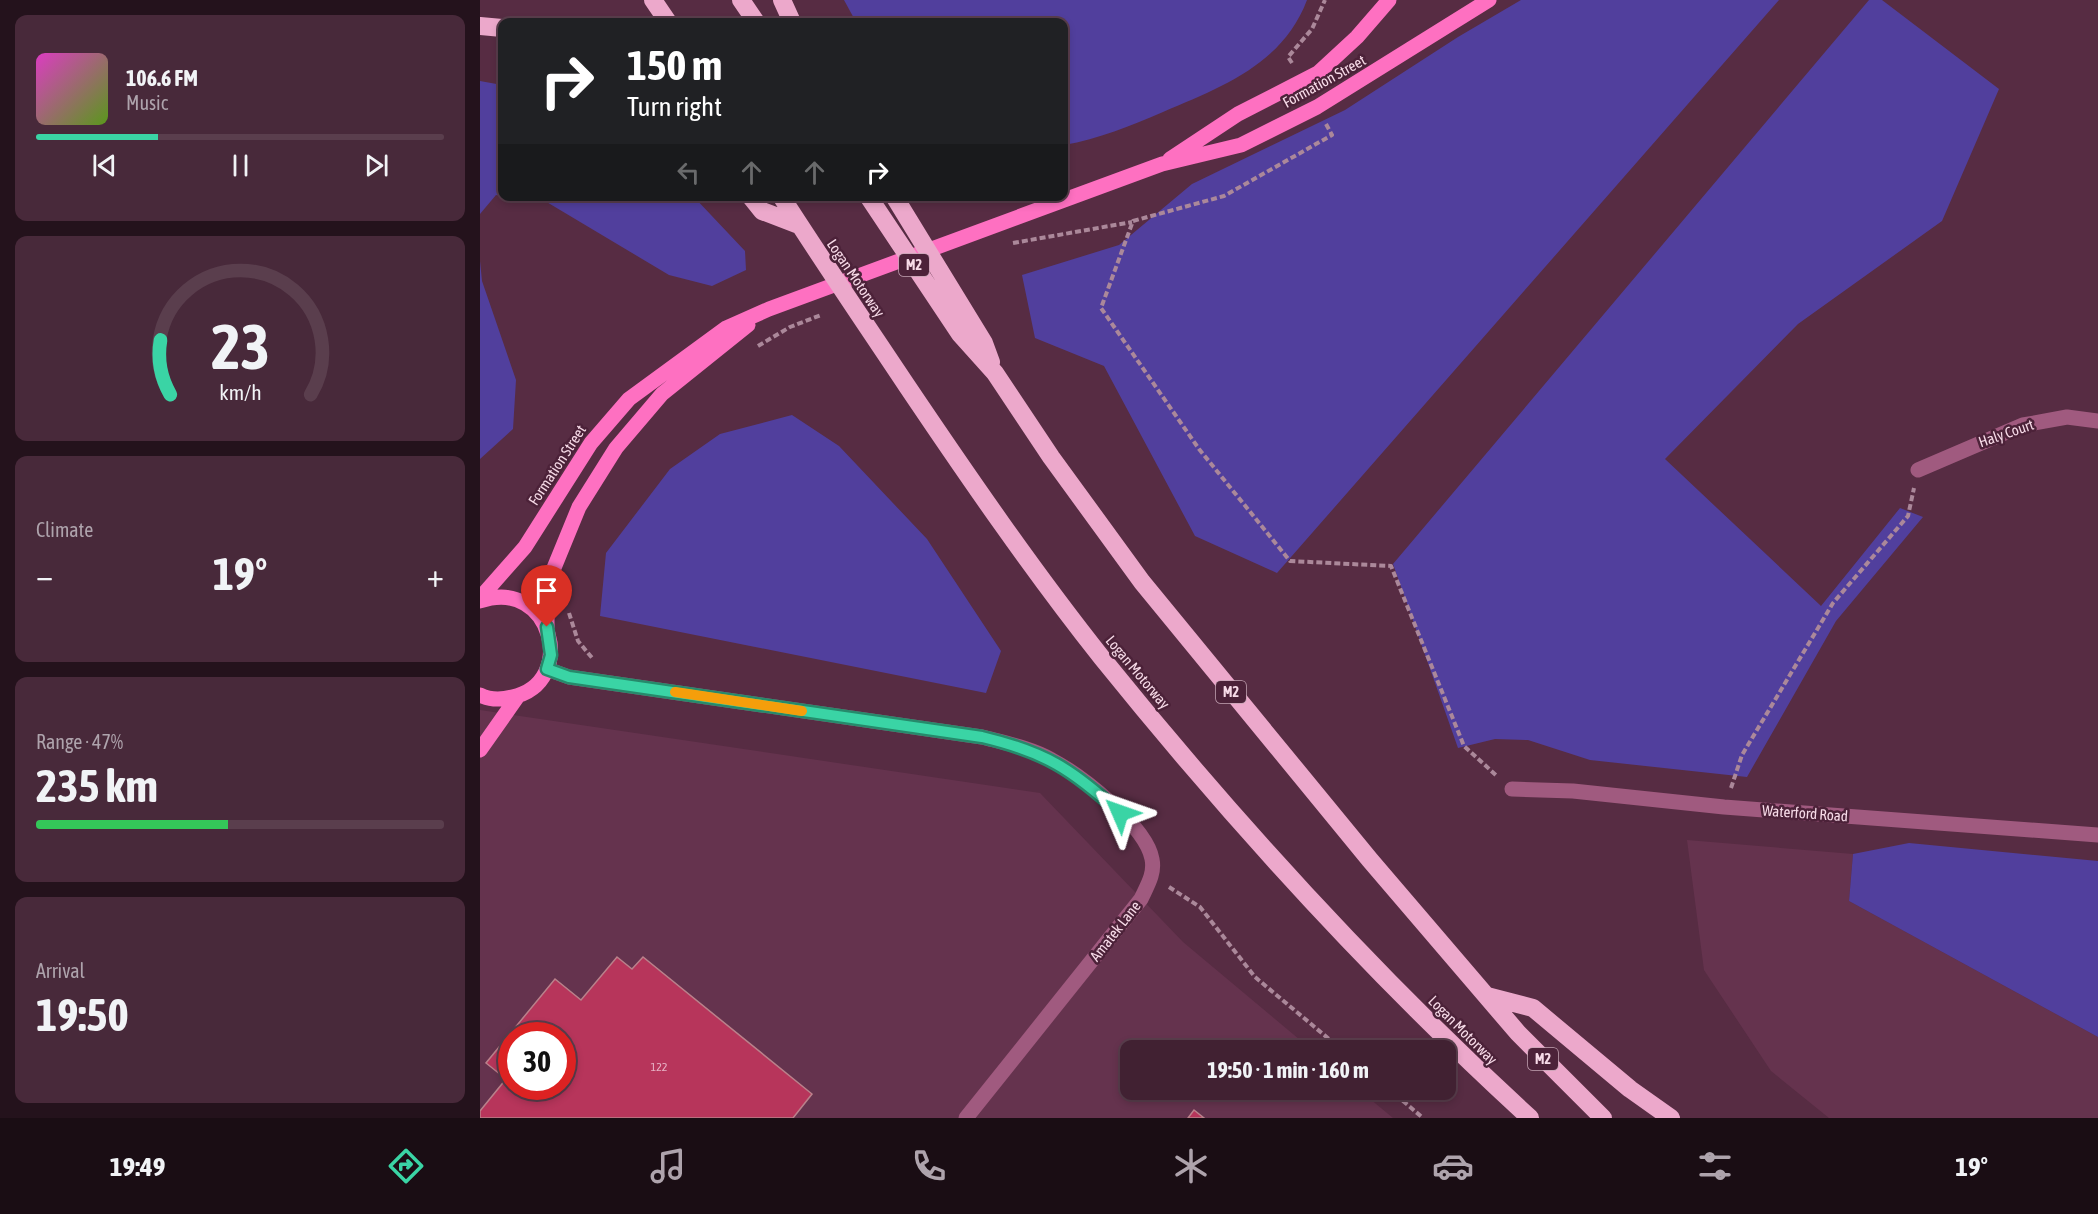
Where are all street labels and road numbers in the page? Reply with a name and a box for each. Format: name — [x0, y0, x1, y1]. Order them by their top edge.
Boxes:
street label: Formation Street — [1280, 51, 1368, 111]
street label: Logan Motorway — [824, 236, 888, 320]
road number: M2 — [899, 254, 929, 276]
street label: Haly Court — [1976, 416, 2036, 450]
street label: Formation Street — [525, 422, 589, 508]
street label: Logan Motorway — [1103, 632, 1173, 712]
road number: M2 — [1216, 681, 1246, 703]
street label: Waterford Road — [1761, 802, 1849, 824]
street label: Amatek Lane — [1086, 897, 1144, 964]
street label: Logan Motorway — [1425, 992, 1501, 1068]
road number: M2 — [1528, 1048, 1558, 1070]

